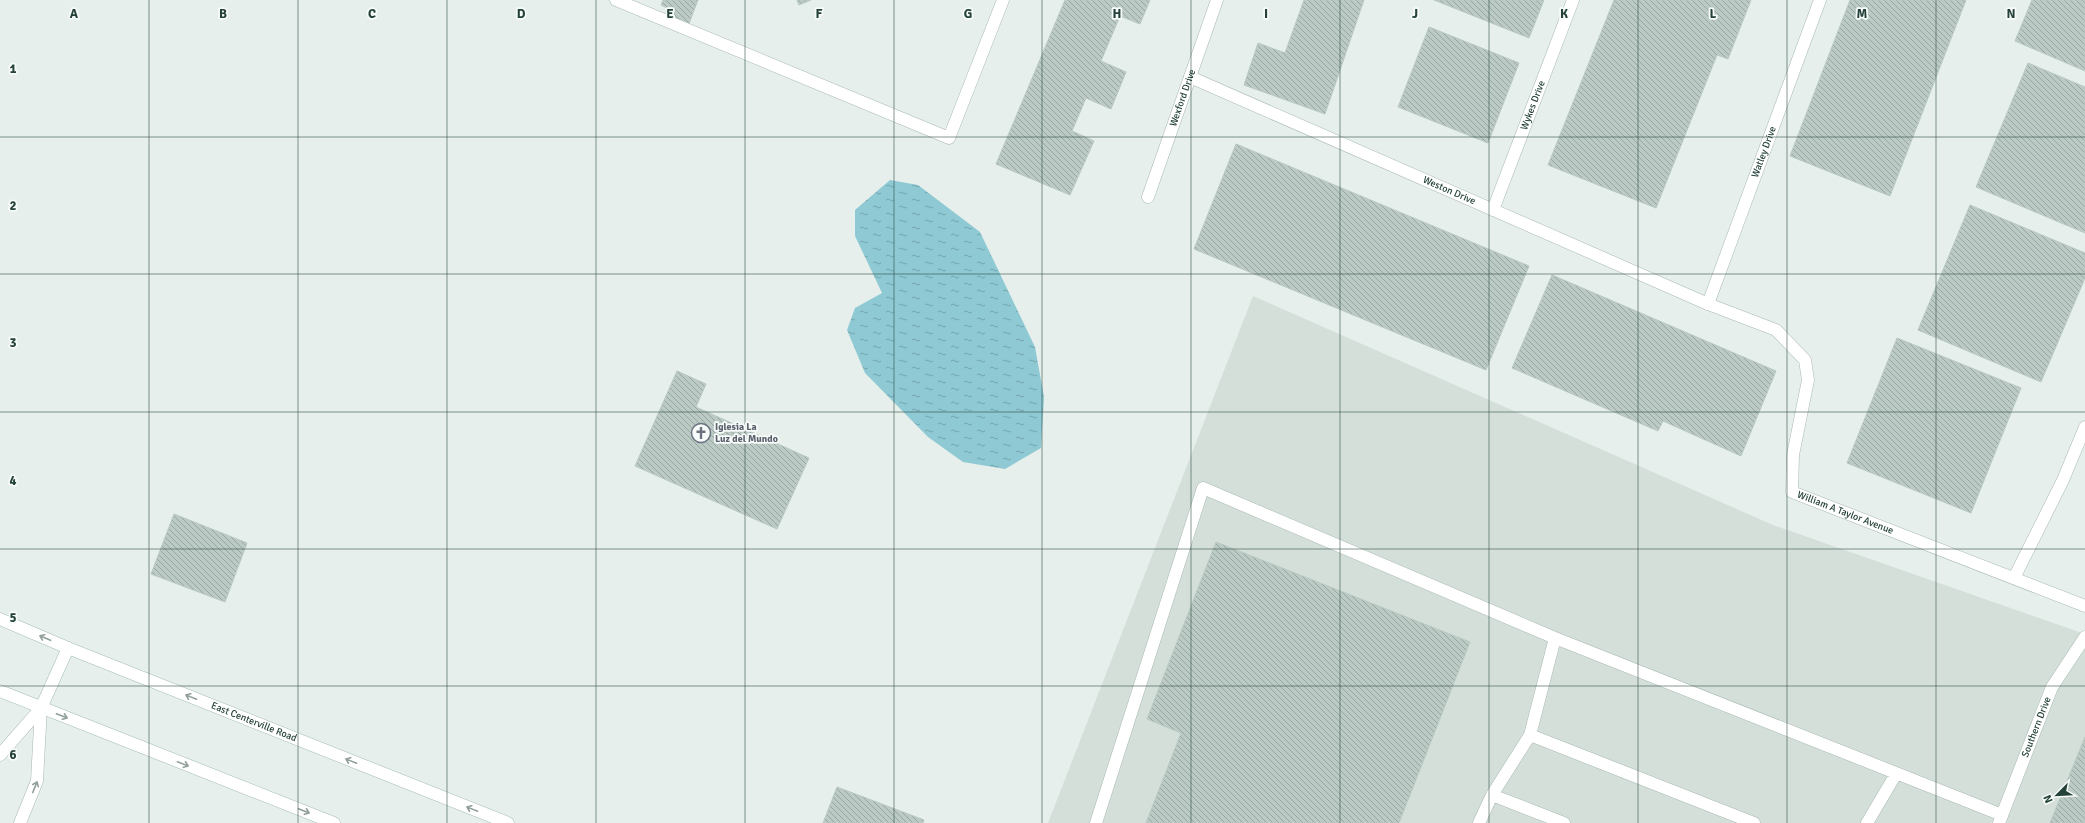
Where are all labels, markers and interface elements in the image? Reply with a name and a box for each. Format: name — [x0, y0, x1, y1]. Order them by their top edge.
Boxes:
text: A — [70, 6, 79, 22]
text: B — [219, 6, 227, 22]
text: C — [368, 6, 376, 22]
text: D — [517, 6, 526, 22]
text: E — [666, 6, 674, 22]
text: F — [816, 6, 823, 22]
text: G — [964, 6, 972, 22]
text: H — [1113, 6, 1121, 22]
text: I — [1264, 6, 1268, 22]
text: J — [1412, 6, 1418, 22]
text: K — [1560, 6, 1568, 22]
text: L — [1710, 6, 1717, 22]
text: M — [1857, 6, 1868, 22]
text: N — [2006, 6, 2016, 22]
text: 1 — [9, 61, 17, 77]
street label: Wexford Drive — [1167, 68, 1198, 128]
street label: Wykes Drive — [1518, 79, 1548, 132]
street label: Watley Drive — [1749, 125, 1779, 179]
street label: Weston Drive — [1421, 174, 1477, 207]
text: 2 — [9, 198, 17, 214]
text: 3 — [9, 335, 17, 351]
place label: Iglesia La Luz del Mundo — [715, 421, 778, 445]
church icon: Iglesia La Luz del Mundo — [690, 422, 712, 444]
text: 4 — [9, 473, 17, 489]
street label: William A Taylor Avenue — [1795, 489, 1895, 537]
text: 5 — [9, 610, 17, 626]
one-way arrow — [39, 634, 51, 642]
one-way arrow — [186, 693, 198, 701]
street label: Southern Drive — [2019, 695, 2054, 759]
street label: East Centerville Road — [209, 700, 298, 744]
one-way arrow — [55, 713, 67, 721]
text: 6 — [9, 747, 17, 763]
one-way arrow — [346, 756, 358, 764]
one-way arrow — [177, 760, 189, 768]
north arrow — [2037, 775, 2077, 815]
one-way arrow — [31, 781, 39, 793]
text: N — [2041, 793, 2056, 805]
one-way arrow — [467, 804, 479, 812]
one-way arrow — [298, 808, 310, 816]

